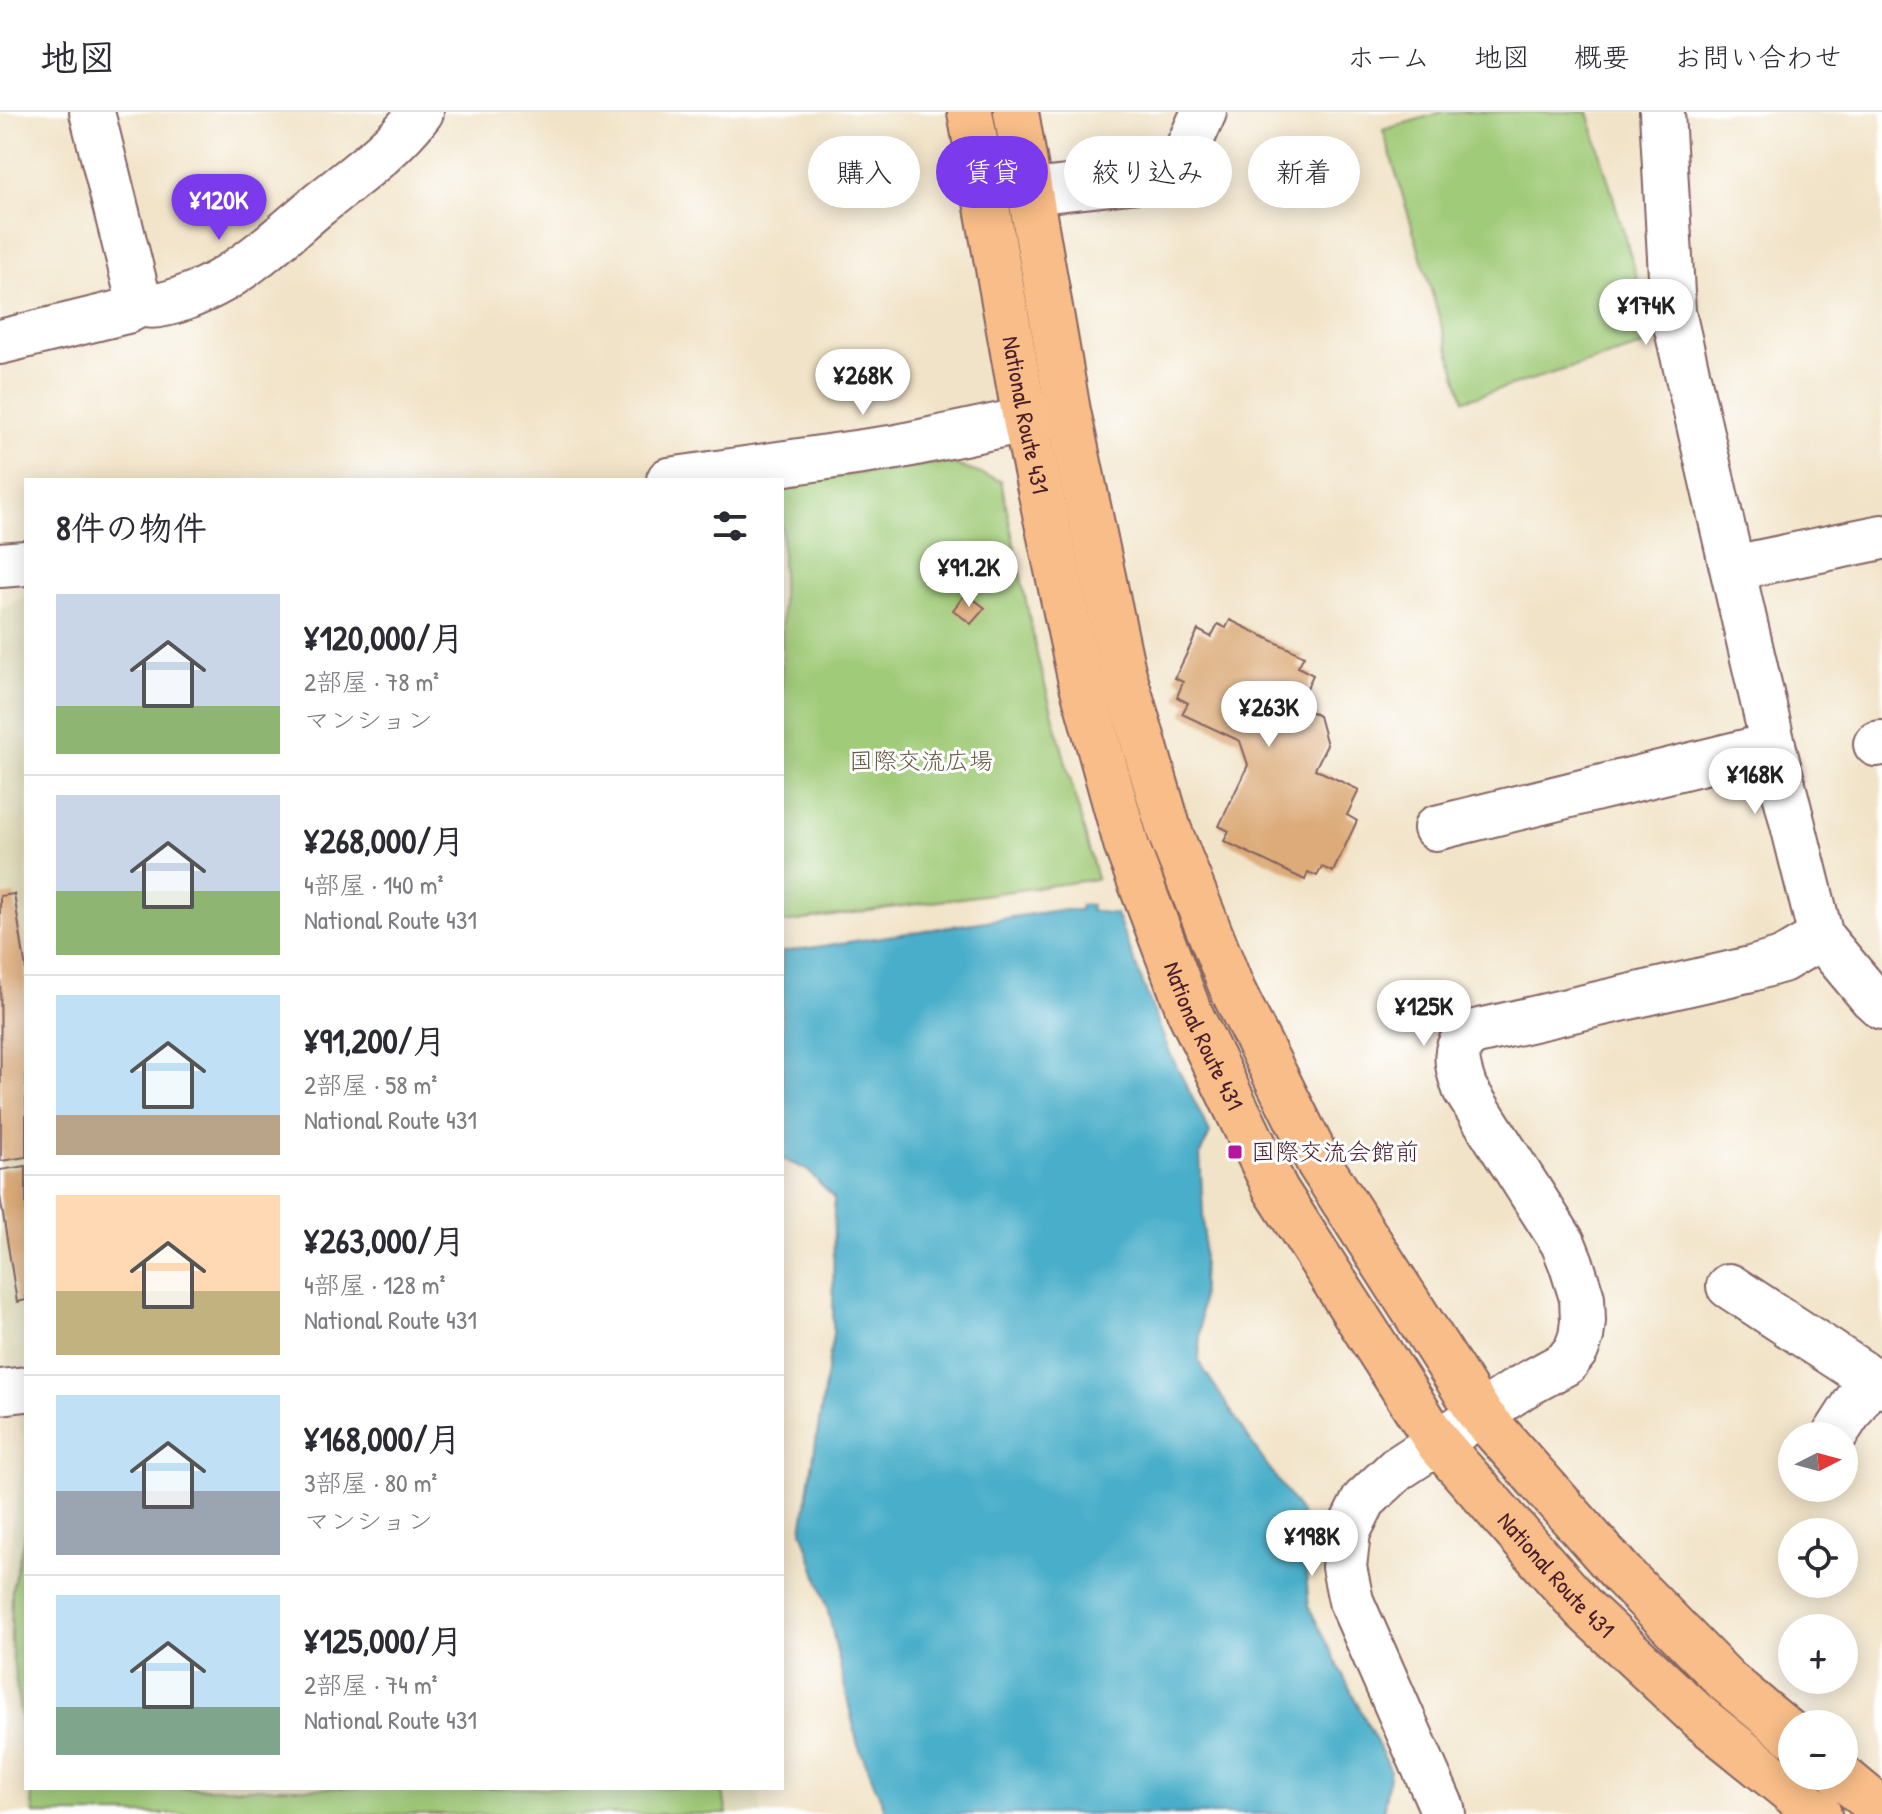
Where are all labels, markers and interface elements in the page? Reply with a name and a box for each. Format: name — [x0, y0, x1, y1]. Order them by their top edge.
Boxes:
text: 地図 — [40, 31, 116, 83]
text: ホーム — [1347, 38, 1430, 76]
text: 地図 — [1474, 38, 1530, 76]
text: 概要 — [1574, 38, 1630, 76]
text: お問い合わせ — [1674, 38, 1842, 76]
chip: 購入 — [808, 136, 920, 208]
chip: 賃貸 — [936, 136, 1048, 208]
chip: 絞り込み — [1064, 136, 1232, 208]
chip: 新着 — [1248, 136, 1360, 208]
pin: ¥120K — [163, 174, 275, 242]
text: ¥120K — [190, 182, 248, 217]
pin: ¥174K — [1590, 279, 1702, 347]
text: ¥174K — [1617, 287, 1675, 322]
street label: National Route 431 — [995, 334, 1057, 496]
pin: ¥268K — [807, 349, 919, 417]
text: ¥268K — [833, 357, 893, 392]
icon: filters — [708, 504, 752, 548]
text: 8件の物件 — [56, 505, 207, 551]
pin: ¥91.2K — [904, 541, 1034, 609]
text: ¥91.2K — [938, 549, 1000, 584]
text: ¥120,000/月 — [304, 615, 464, 661]
icon: home — [120, 626, 216, 722]
text: 2部屋 · 78 m² — [304, 664, 439, 699]
pin: ¥263K — [1213, 681, 1325, 749]
text: ¥263K — [1239, 689, 1299, 724]
text: マンション — [304, 702, 433, 737]
park label: 国際交流広場 — [849, 744, 993, 776]
pin: ¥168K — [1699, 748, 1811, 816]
text: ¥168K — [1727, 756, 1783, 791]
text: ¥268,000/月 — [304, 818, 465, 864]
icon: home — [120, 827, 216, 923]
text: 4部屋 · 140 m² — [304, 867, 443, 902]
text: National Route 431 — [304, 902, 477, 937]
street label: National Route 431 — [1157, 957, 1252, 1115]
pin: ¥125K — [1368, 980, 1480, 1048]
text: ¥125K — [1395, 988, 1453, 1023]
text: ¥91,200/月 — [304, 1018, 446, 1064]
icon: home — [120, 1027, 216, 1123]
text: 2部屋 · 58 m² — [304, 1067, 437, 1102]
text: National Route 431 — [304, 1102, 477, 1137]
place label: 国際交流会館前 — [1251, 1135, 1419, 1167]
marker: 国際交流会館前 — [1226, 1143, 1244, 1161]
text: ¥263,000/月 — [304, 1218, 465, 1264]
icon: home — [120, 1227, 216, 1323]
text: 4部屋 · 128 m² — [304, 1267, 445, 1302]
text: National Route 431 — [304, 1302, 477, 1337]
text: ¥168,000/月 — [304, 1416, 461, 1462]
north arrow — [1778, 1422, 1858, 1502]
map controls — [1778, 1422, 1858, 1790]
icon: home — [120, 1427, 216, 1523]
text: 3部屋 · 80 m² — [304, 1465, 437, 1500]
text: マンション — [304, 1503, 433, 1538]
street label: National Route 431 — [1491, 1505, 1622, 1645]
pin: ¥198K — [1256, 1510, 1368, 1578]
text: ¥198K — [1284, 1518, 1340, 1553]
button: locate — [1778, 1518, 1858, 1598]
button: + — [1778, 1614, 1858, 1694]
text: ¥125,000/月 — [304, 1618, 463, 1664]
icon: home — [120, 1627, 216, 1723]
text: 2部屋 · 74 m² — [304, 1667, 438, 1702]
text: National Route 431 — [304, 1702, 477, 1737]
button: − — [1778, 1710, 1858, 1790]

